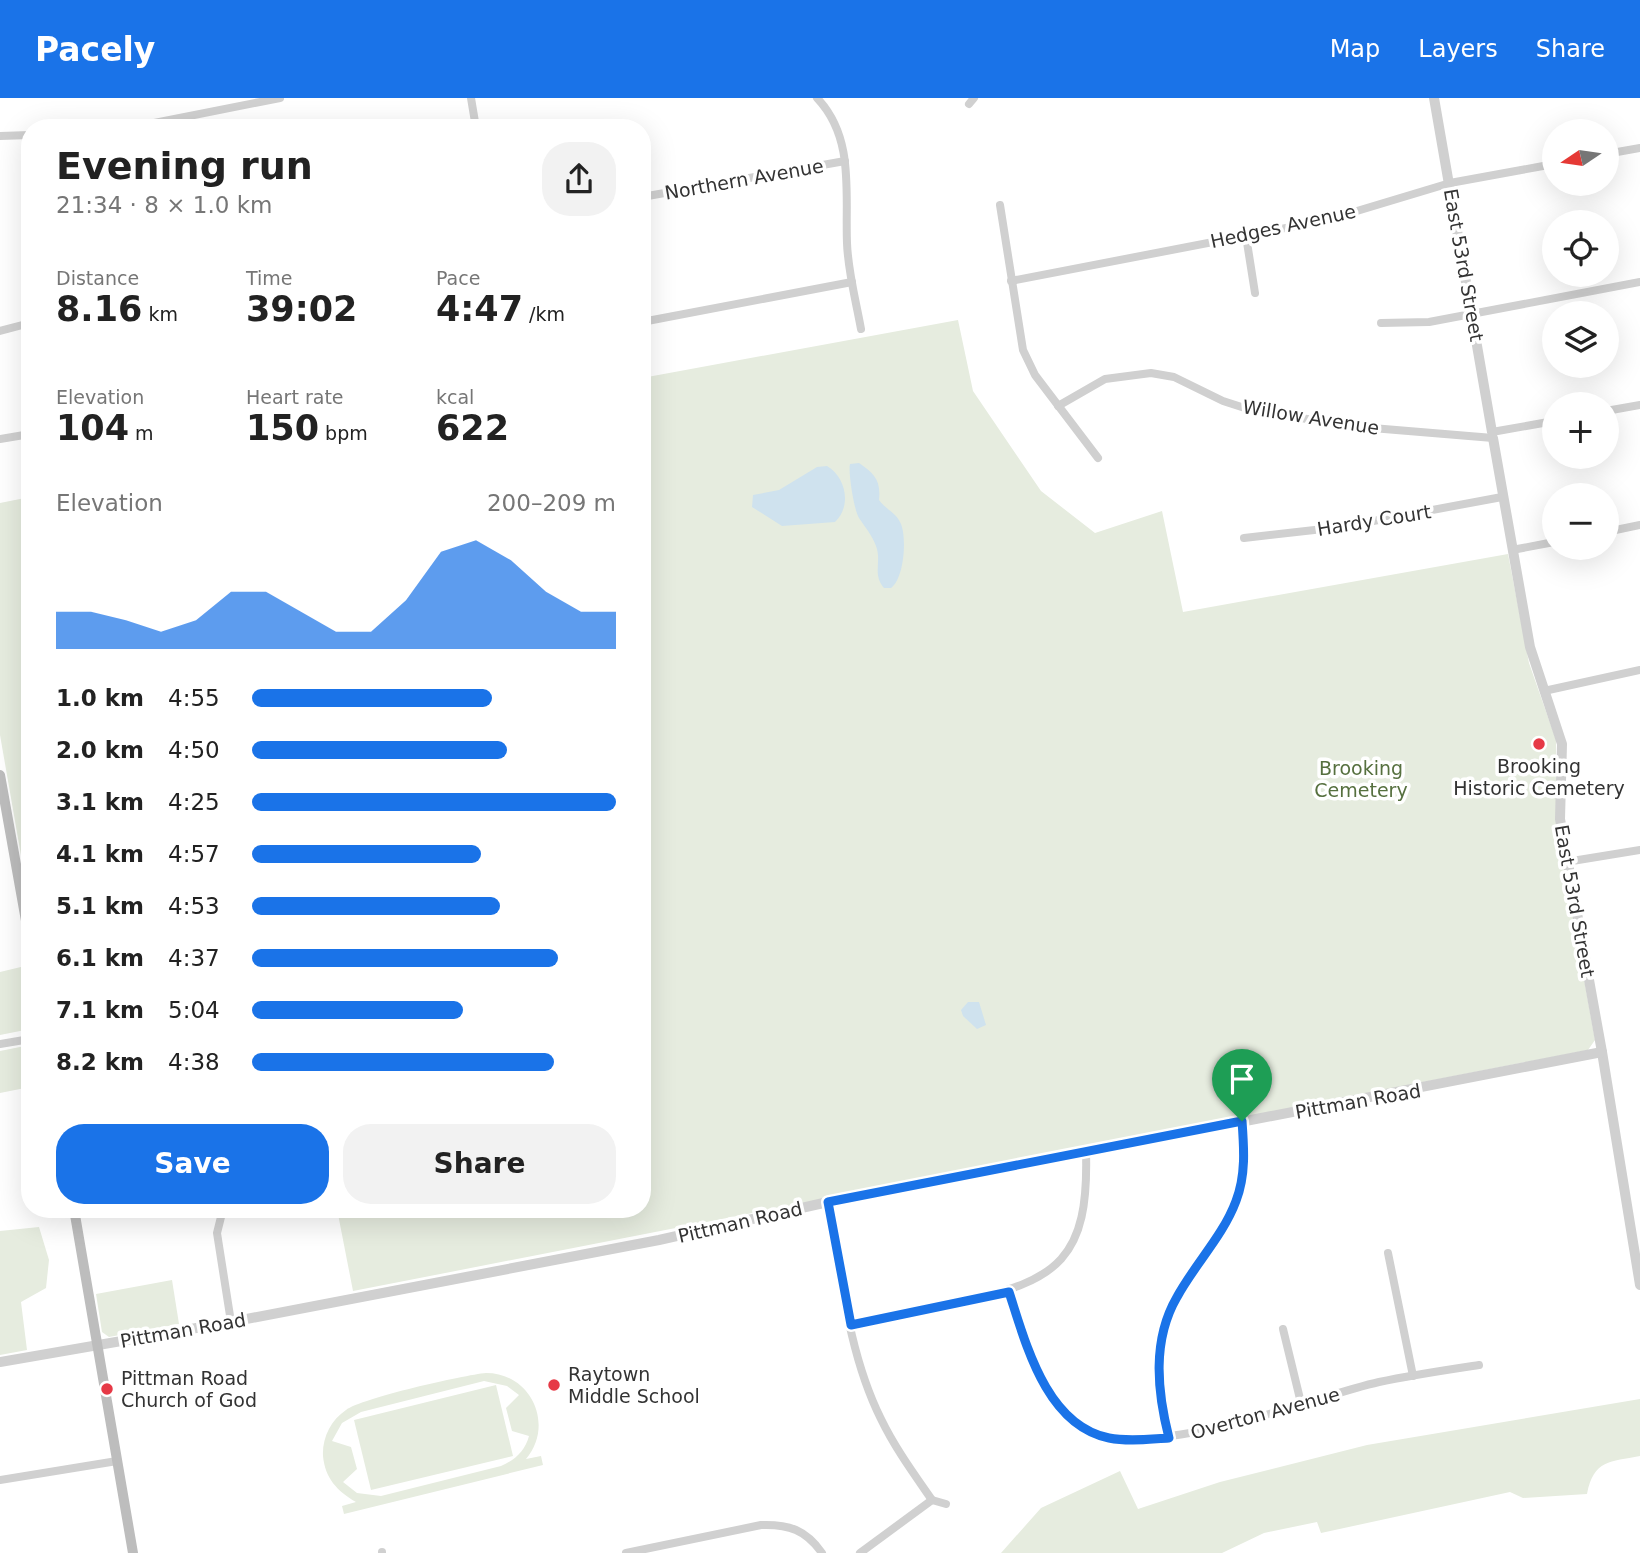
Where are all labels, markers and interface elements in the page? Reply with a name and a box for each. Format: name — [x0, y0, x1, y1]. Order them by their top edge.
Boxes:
text: Pacely — [35, 30, 155, 69]
text: Map — [1330, 35, 1380, 63]
text: Layers — [1418, 35, 1498, 63]
text: Share — [1536, 35, 1605, 63]
north arrow — [1542, 119, 1619, 196]
map controls — [1542, 119, 1619, 560]
button: share — [542, 142, 616, 216]
text: Evening run — [56, 144, 313, 188]
street label: Northern Avenue — [663, 154, 825, 204]
street label: East 53rd Street — [1440, 187, 1488, 343]
text: 21:34 · 8 × 1.0 km — [56, 192, 272, 218]
street label: Hedges Avenue — [1208, 200, 1358, 252]
button: locate — [1542, 210, 1619, 287]
text: Distance — [56, 267, 139, 289]
text: Time — [246, 267, 293, 289]
text: Pace — [436, 267, 480, 289]
text: 8.16 — [56, 289, 142, 329]
text: 39:02 — [246, 289, 357, 329]
text: 4:47 — [436, 289, 523, 329]
button: layers — [1542, 301, 1619, 378]
text: km — [142, 303, 178, 325]
text: /km — [523, 303, 565, 325]
text: Elevation — [56, 386, 144, 408]
text: Heart rate — [246, 386, 344, 408]
text: kcal — [436, 386, 474, 408]
button: + — [1542, 392, 1619, 469]
street label: Willow Avenue — [1241, 395, 1381, 439]
text: 104 — [56, 408, 129, 448]
text: 150 — [246, 408, 319, 448]
text: 622 — [436, 408, 509, 448]
text: m — [129, 422, 154, 444]
text: bpm — [319, 422, 368, 444]
button: − — [1542, 483, 1619, 560]
text: Elevation — [56, 490, 163, 516]
text: 200–209 m — [487, 490, 616, 516]
street label: Hardy Court — [1316, 500, 1432, 540]
text: 1.0 km — [56, 685, 144, 711]
text: 4:55 — [168, 685, 220, 711]
marker: Brooking Historic Cemetery — [1531, 736, 1547, 752]
text: 2.0 km — [56, 737, 144, 763]
text: 4:50 — [168, 737, 220, 763]
place label: Brooking Historic Cemetery — [1453, 755, 1625, 799]
park label: Brooking Cemetery — [1314, 757, 1408, 801]
text: 3.1 km — [56, 789, 144, 815]
text: 4:25 — [168, 789, 220, 815]
street label: East 53rd Street — [1551, 823, 1599, 979]
text: 4.1 km — [56, 841, 144, 867]
text: 4:57 — [168, 841, 220, 867]
text: 5.1 km — [56, 893, 144, 919]
text: 4:53 — [168, 893, 220, 919]
text: 6.1 km — [56, 945, 144, 971]
text: 4:37 — [168, 945, 220, 971]
text: 7.1 km — [56, 997, 144, 1023]
text: 5:04 — [168, 997, 220, 1023]
text: 8.2 km — [56, 1049, 144, 1075]
text: 4:38 — [168, 1049, 220, 1075]
pin — [1212, 1049, 1272, 1121]
icon: arrive — [1223, 1060, 1261, 1098]
street label: Pittman Road — [1293, 1079, 1423, 1123]
button: Save — [56, 1124, 329, 1204]
button: Share — [343, 1124, 616, 1204]
street label: Pittman Road — [676, 1197, 804, 1247]
street label: Pittman Road — [118, 1308, 248, 1352]
place label: Raytown Middle School — [568, 1363, 700, 1407]
place label: Pittman Road Church of God — [121, 1367, 257, 1411]
marker: Raytown Middle School — [546, 1377, 562, 1393]
marker: Pittman Road Church of God — [99, 1381, 115, 1397]
street label: Overton Avenue — [1188, 1383, 1342, 1443]

